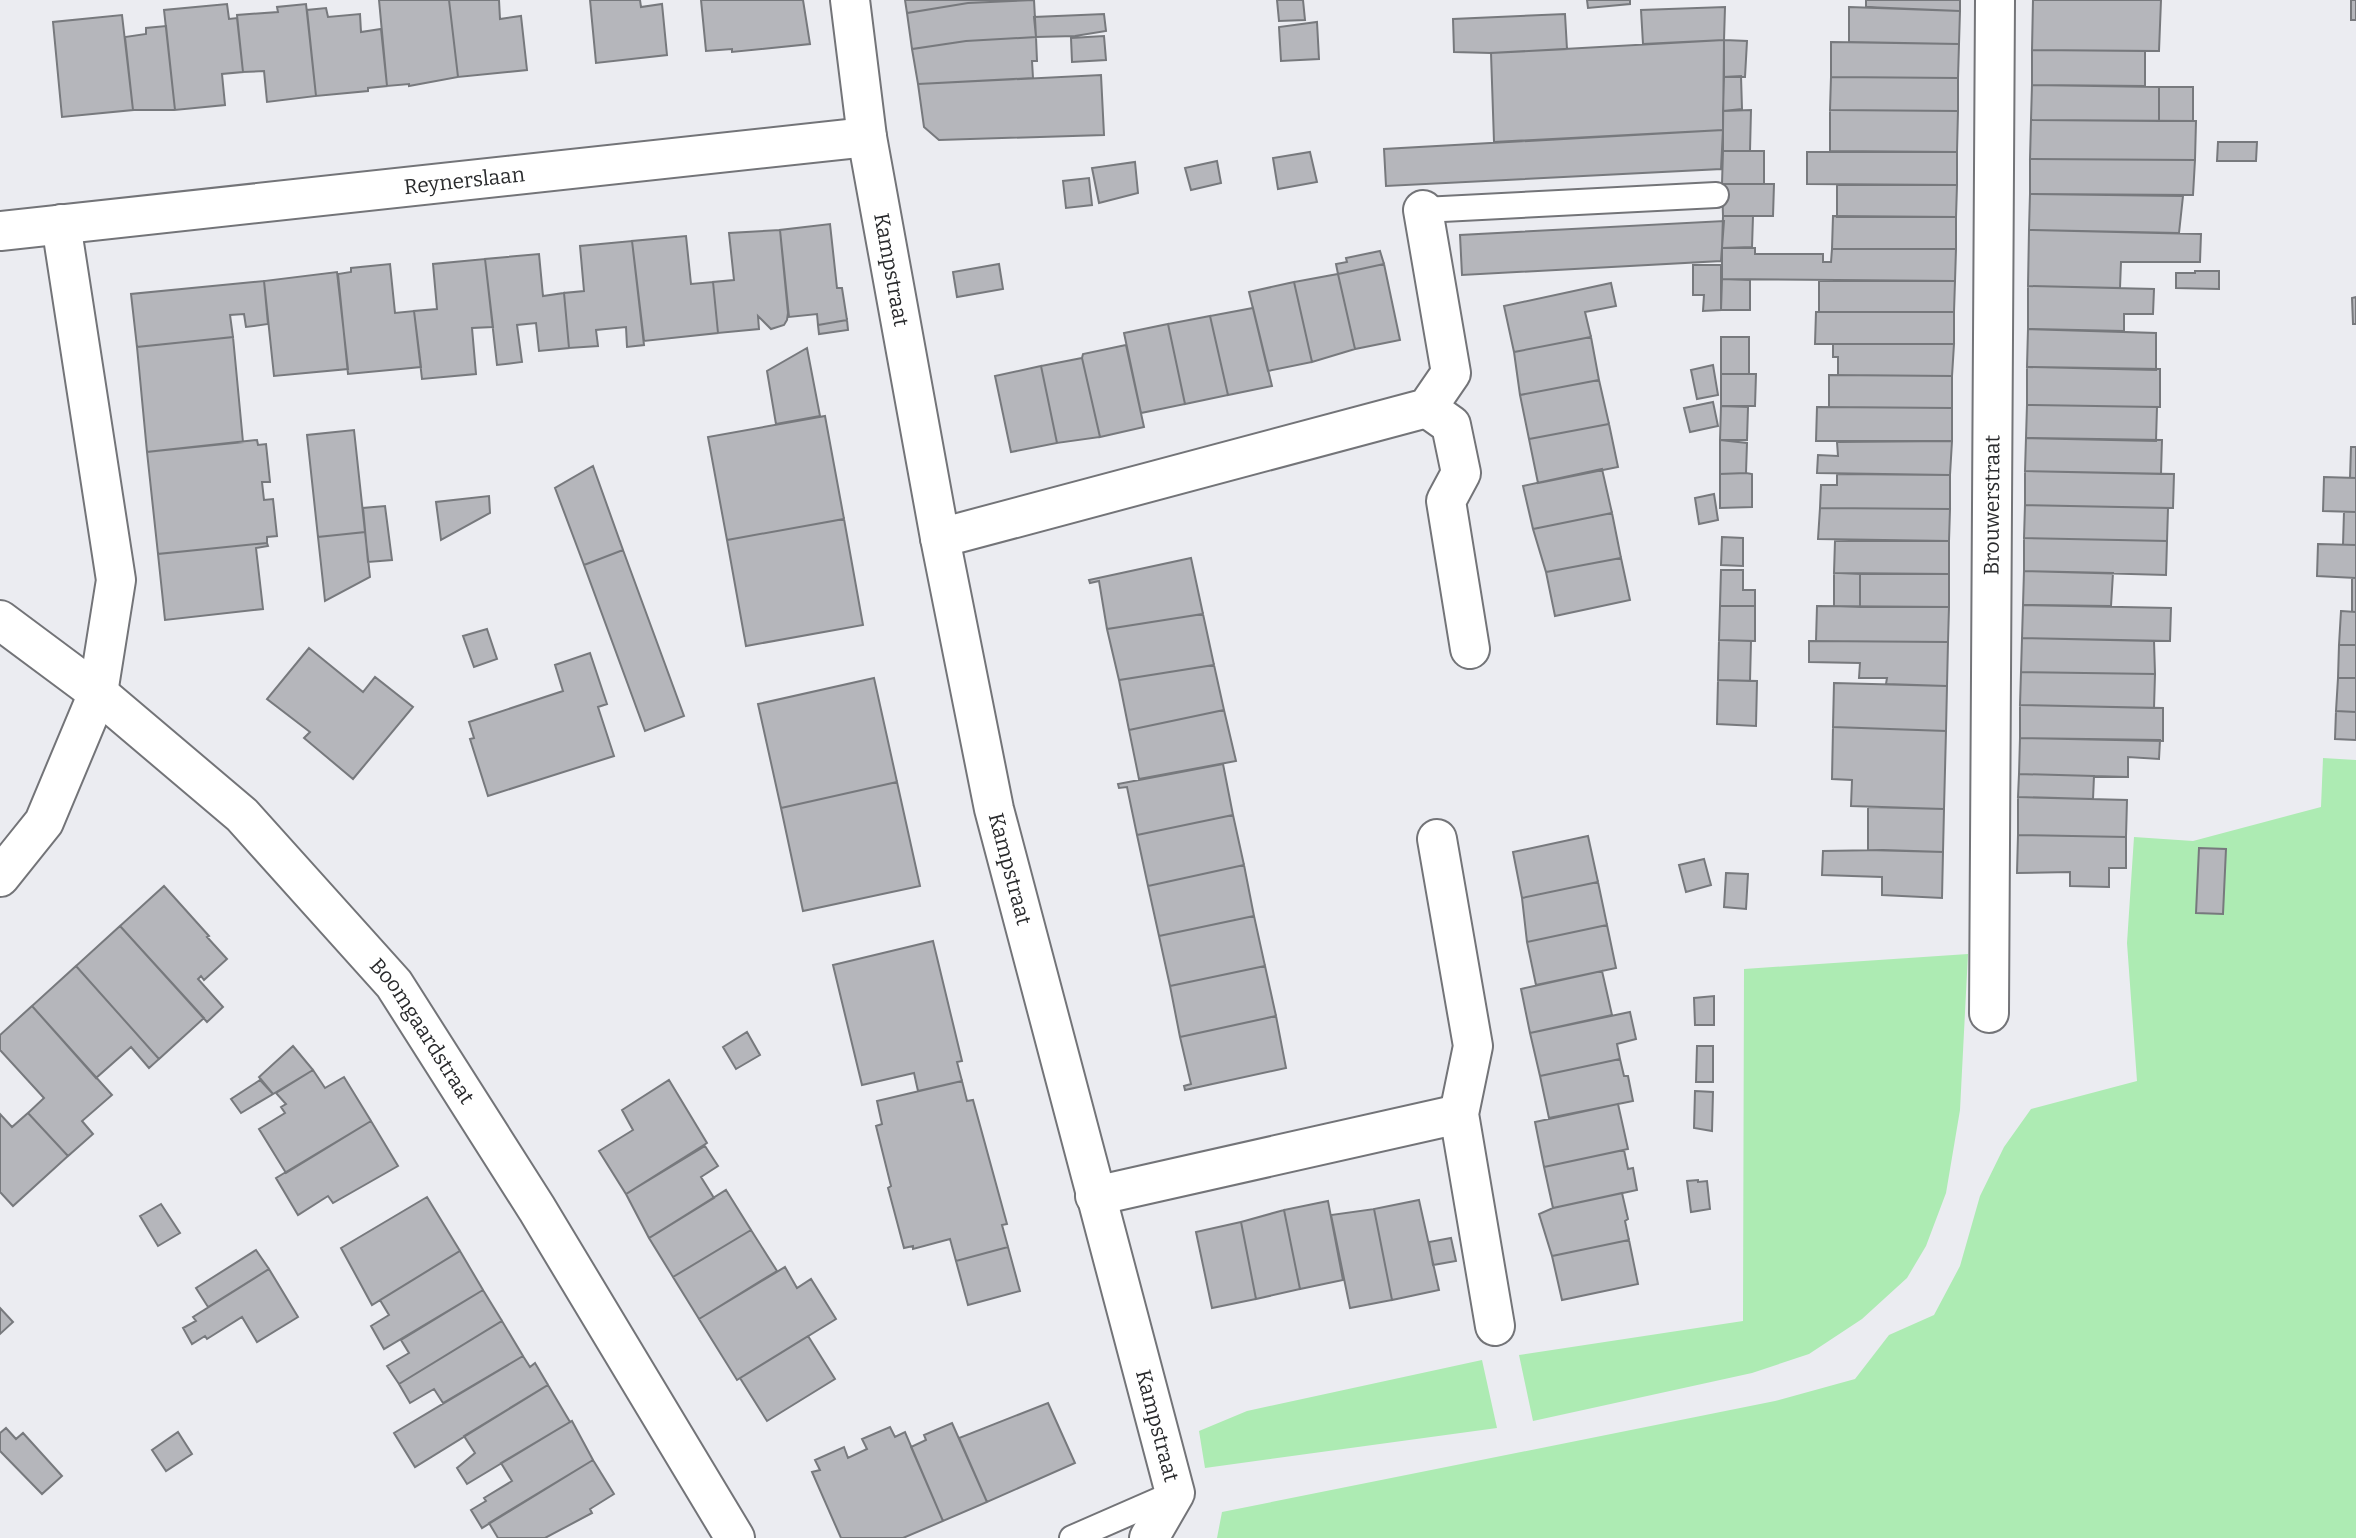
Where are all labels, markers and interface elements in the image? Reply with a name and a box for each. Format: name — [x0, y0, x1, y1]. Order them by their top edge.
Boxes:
street label: Reynerslaan — [403, 161, 526, 200]
street label: Kampstraat — [868, 211, 914, 329]
street label: Brouwerstraat — [1979, 434, 2005, 575]
street label: Kampstraat — [983, 810, 1037, 928]
street label: Boomgaardstraat — [364, 953, 480, 1109]
street label: Kampstraat — [1130, 1367, 1185, 1485]

